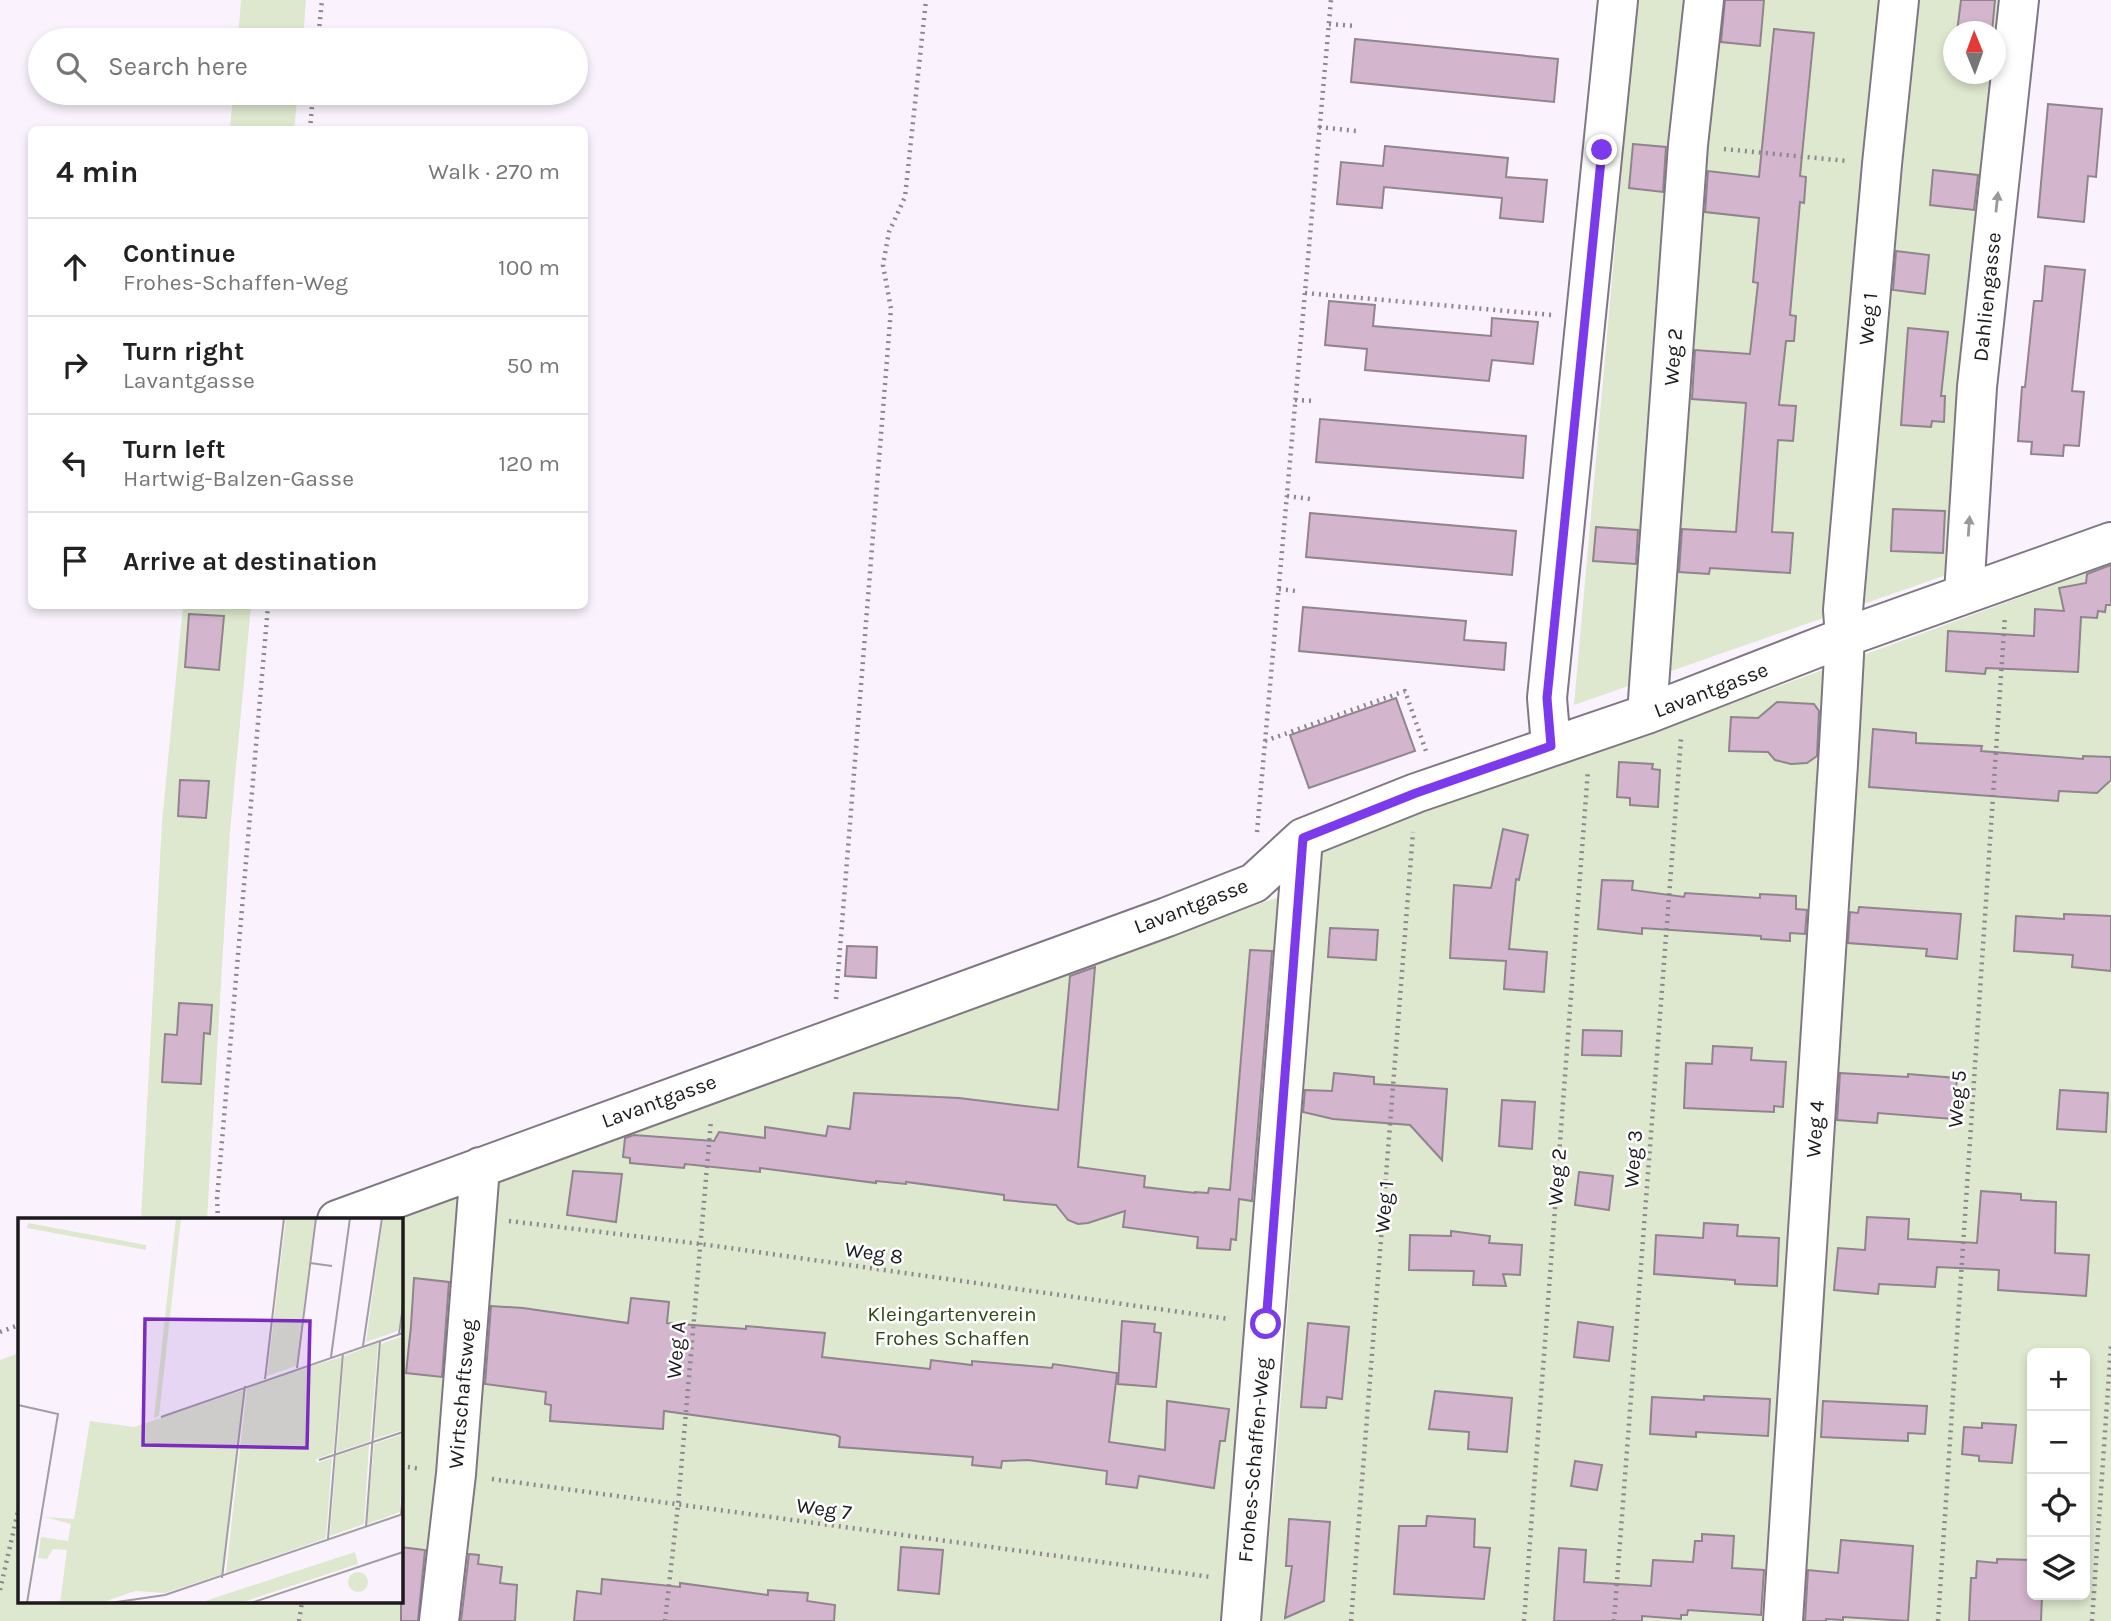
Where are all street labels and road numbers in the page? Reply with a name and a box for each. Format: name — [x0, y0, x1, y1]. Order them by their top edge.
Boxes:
street label: Dahliengasse — [1968, 231, 2006, 363]
street label: Weg 1 — [1854, 292, 1882, 346]
street label: Weg 2 — [1659, 327, 1687, 387]
street label: Lavantgasse — [1651, 657, 1771, 723]
street label: Lavantgasse — [1131, 873, 1251, 939]
street label: Lavantgasse — [598, 1069, 720, 1133]
street label: Weg 5 — [1943, 1069, 1971, 1129]
street label: Weg 4 — [1801, 1099, 1829, 1159]
street label: Weg 3 — [1619, 1129, 1647, 1189]
street label: Weg 2 — [1543, 1147, 1571, 1207]
street label: Weg 1 — [1370, 1180, 1398, 1234]
street label: Weg 8 — [843, 1237, 905, 1269]
street label: Wirtschaftsweg — [443, 1318, 481, 1470]
street label: Weg A — [662, 1320, 690, 1380]
street label: Frohes-Schaffen-Weg — [1233, 1356, 1275, 1563]
street label: Weg 7 — [795, 1493, 853, 1525]

